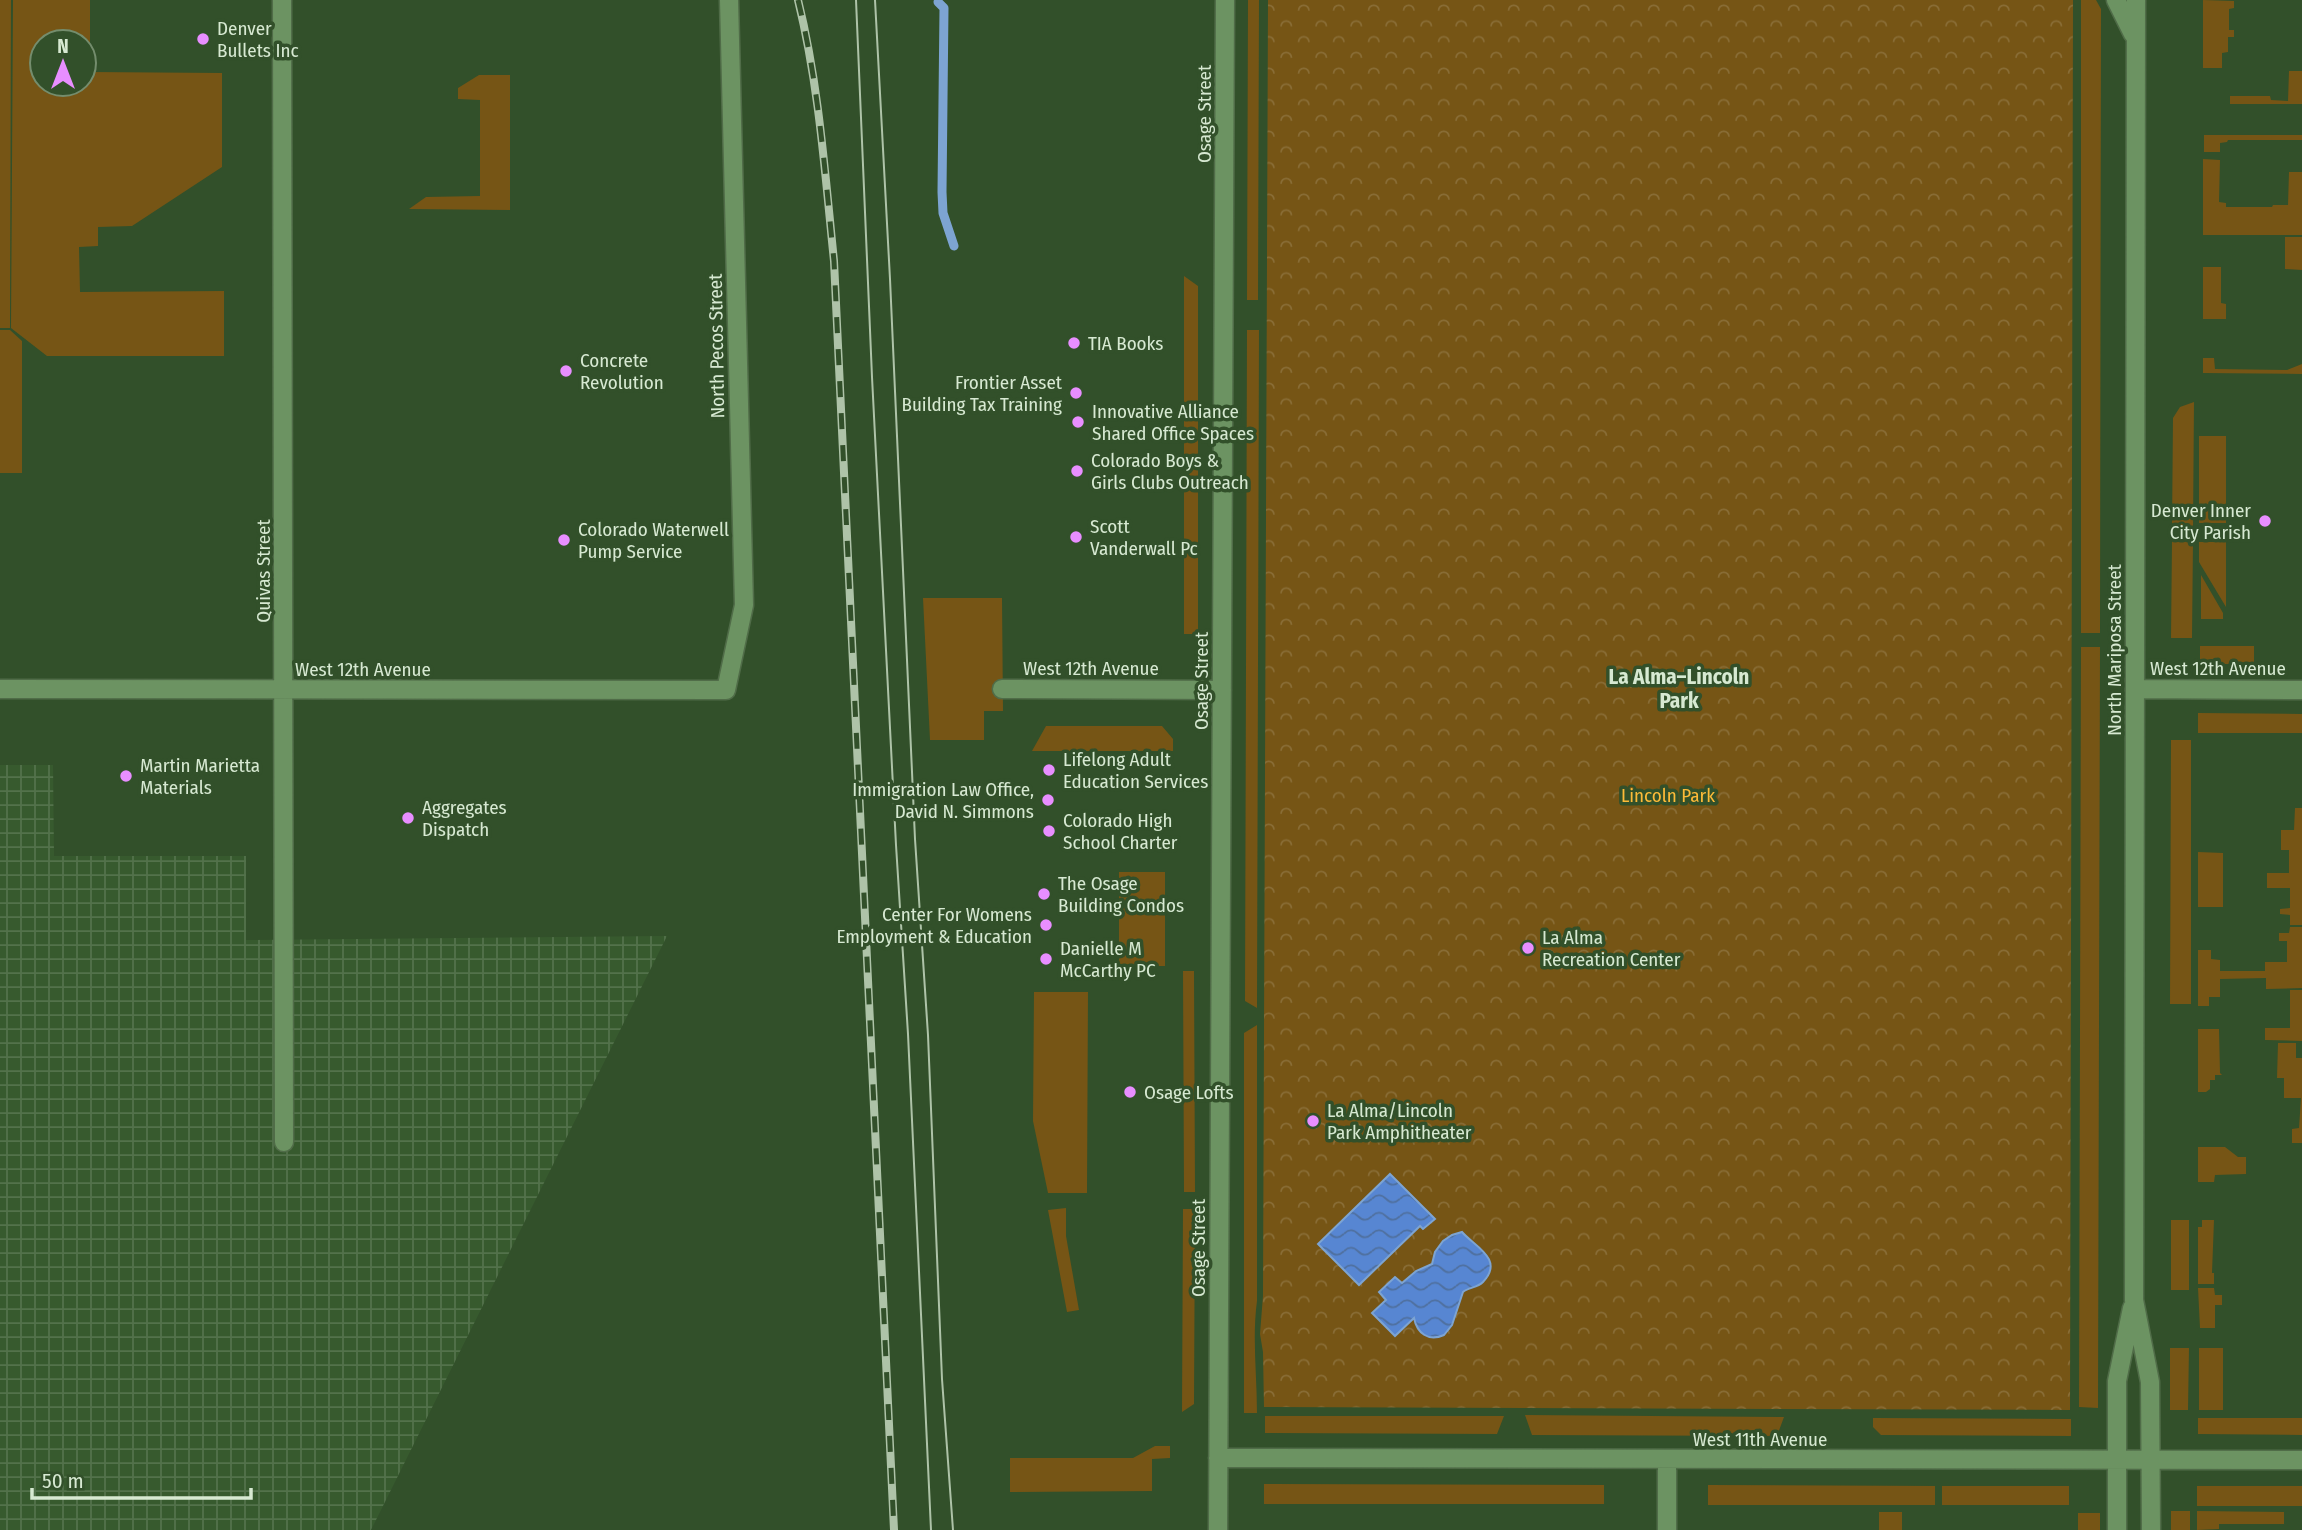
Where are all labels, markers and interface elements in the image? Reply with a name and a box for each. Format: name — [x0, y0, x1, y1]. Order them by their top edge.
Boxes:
place label: Denver Bullets Inc — [217, 17, 299, 62]
north arrow — [28, 28, 98, 98]
marker: Denver Bullets Inc — [195, 31, 211, 47]
text: N — [57, 35, 69, 58]
street label: Osage Street — [1193, 64, 1216, 163]
street label: North Pecos Street — [704, 273, 729, 419]
place label: TIA Books — [1088, 332, 1164, 355]
marker: TIA Books — [1066, 335, 1082, 351]
place label: Concrete Revolution — [580, 349, 664, 394]
marker: Concrete Revolution — [558, 363, 574, 379]
place label: Frontier Asset Building Tax Training — [902, 371, 1063, 416]
marker: Frontier Asset Building Tax Training — [1068, 385, 1084, 401]
place label: Innovative Alliance Shared Office Spaces — [1092, 400, 1254, 445]
marker: Innovative Alliance Shared Office Spaces — [1070, 414, 1086, 430]
place label: Colorado Boys & Girls Clubs Outreach — [1091, 449, 1249, 494]
marker: Colorado Boys & Girls Clubs Outreach — [1069, 463, 1085, 479]
place label: Denver Inner City Parish — [2151, 499, 2251, 544]
marker: Denver Inner City Parish — [2257, 513, 2273, 529]
place label: Scott Vanderwall Pc — [1090, 515, 1198, 560]
place label: Colorado Waterwell Pump Service — [578, 518, 729, 563]
street label: Quivas Street — [252, 519, 275, 623]
marker: Scott Vanderwall Pc — [1068, 529, 1084, 545]
marker: Colorado Waterwell Pump Service — [556, 532, 572, 548]
street label: North Mariposa Street — [2103, 563, 2126, 736]
street label: Osage Street — [1190, 631, 1213, 730]
street label: West 12th Avenue — [1023, 657, 1159, 680]
street label: West 12th Avenue — [2150, 657, 2286, 680]
street label: West 12th Avenue — [295, 658, 431, 681]
district label: La Alma–Lincoln Park — [1609, 664, 1749, 714]
place label: Lifelong Adult Education Services — [1063, 748, 1208, 793]
place label: Martin Marietta Materials — [140, 754, 260, 799]
marker: Lifelong Adult Education Services — [1041, 762, 1057, 778]
marker: Martin Marietta Materials — [118, 768, 134, 784]
place label: Immigration Law Office, David N. Simmons — [852, 778, 1034, 823]
park label: Lincoln Park — [1621, 784, 1715, 807]
marker: Immigration Law Office, David N. Simmons — [1040, 792, 1056, 808]
place label: Aggregates Dispatch — [422, 796, 507, 841]
place label: Colorado High School Charter — [1063, 809, 1178, 854]
marker: Aggregates Dispatch — [400, 810, 416, 826]
marker: Colorado High School Charter — [1041, 823, 1057, 839]
place label: The Osage Building Condos — [1058, 872, 1184, 917]
marker: The Osage Building Condos — [1036, 886, 1052, 902]
place label: Center For Womens Employment & Education — [837, 903, 1032, 948]
marker: Center For Womens Employment & Education — [1038, 917, 1054, 933]
place label: La Alma Recreation Center — [1542, 926, 1681, 971]
place label: Danielle M McCarthy PC — [1060, 937, 1156, 982]
marker: La Alma Recreation Center — [1520, 940, 1536, 956]
marker: Danielle M McCarthy PC — [1038, 951, 1054, 967]
place label: Osage Lofts — [1144, 1081, 1234, 1104]
marker: Osage Lofts — [1122, 1084, 1138, 1100]
place label: La Alma/Lincoln Park Amphitheater — [1327, 1099, 1472, 1144]
marker: La Alma/Lincoln Park Amphitheater — [1305, 1113, 1321, 1129]
street label: Osage Street — [1187, 1198, 1210, 1297]
street label: West 11th Avenue — [1693, 1428, 1827, 1451]
scale bar — [32, 1456, 250, 1500]
text: 50 m — [42, 1468, 84, 1494]

